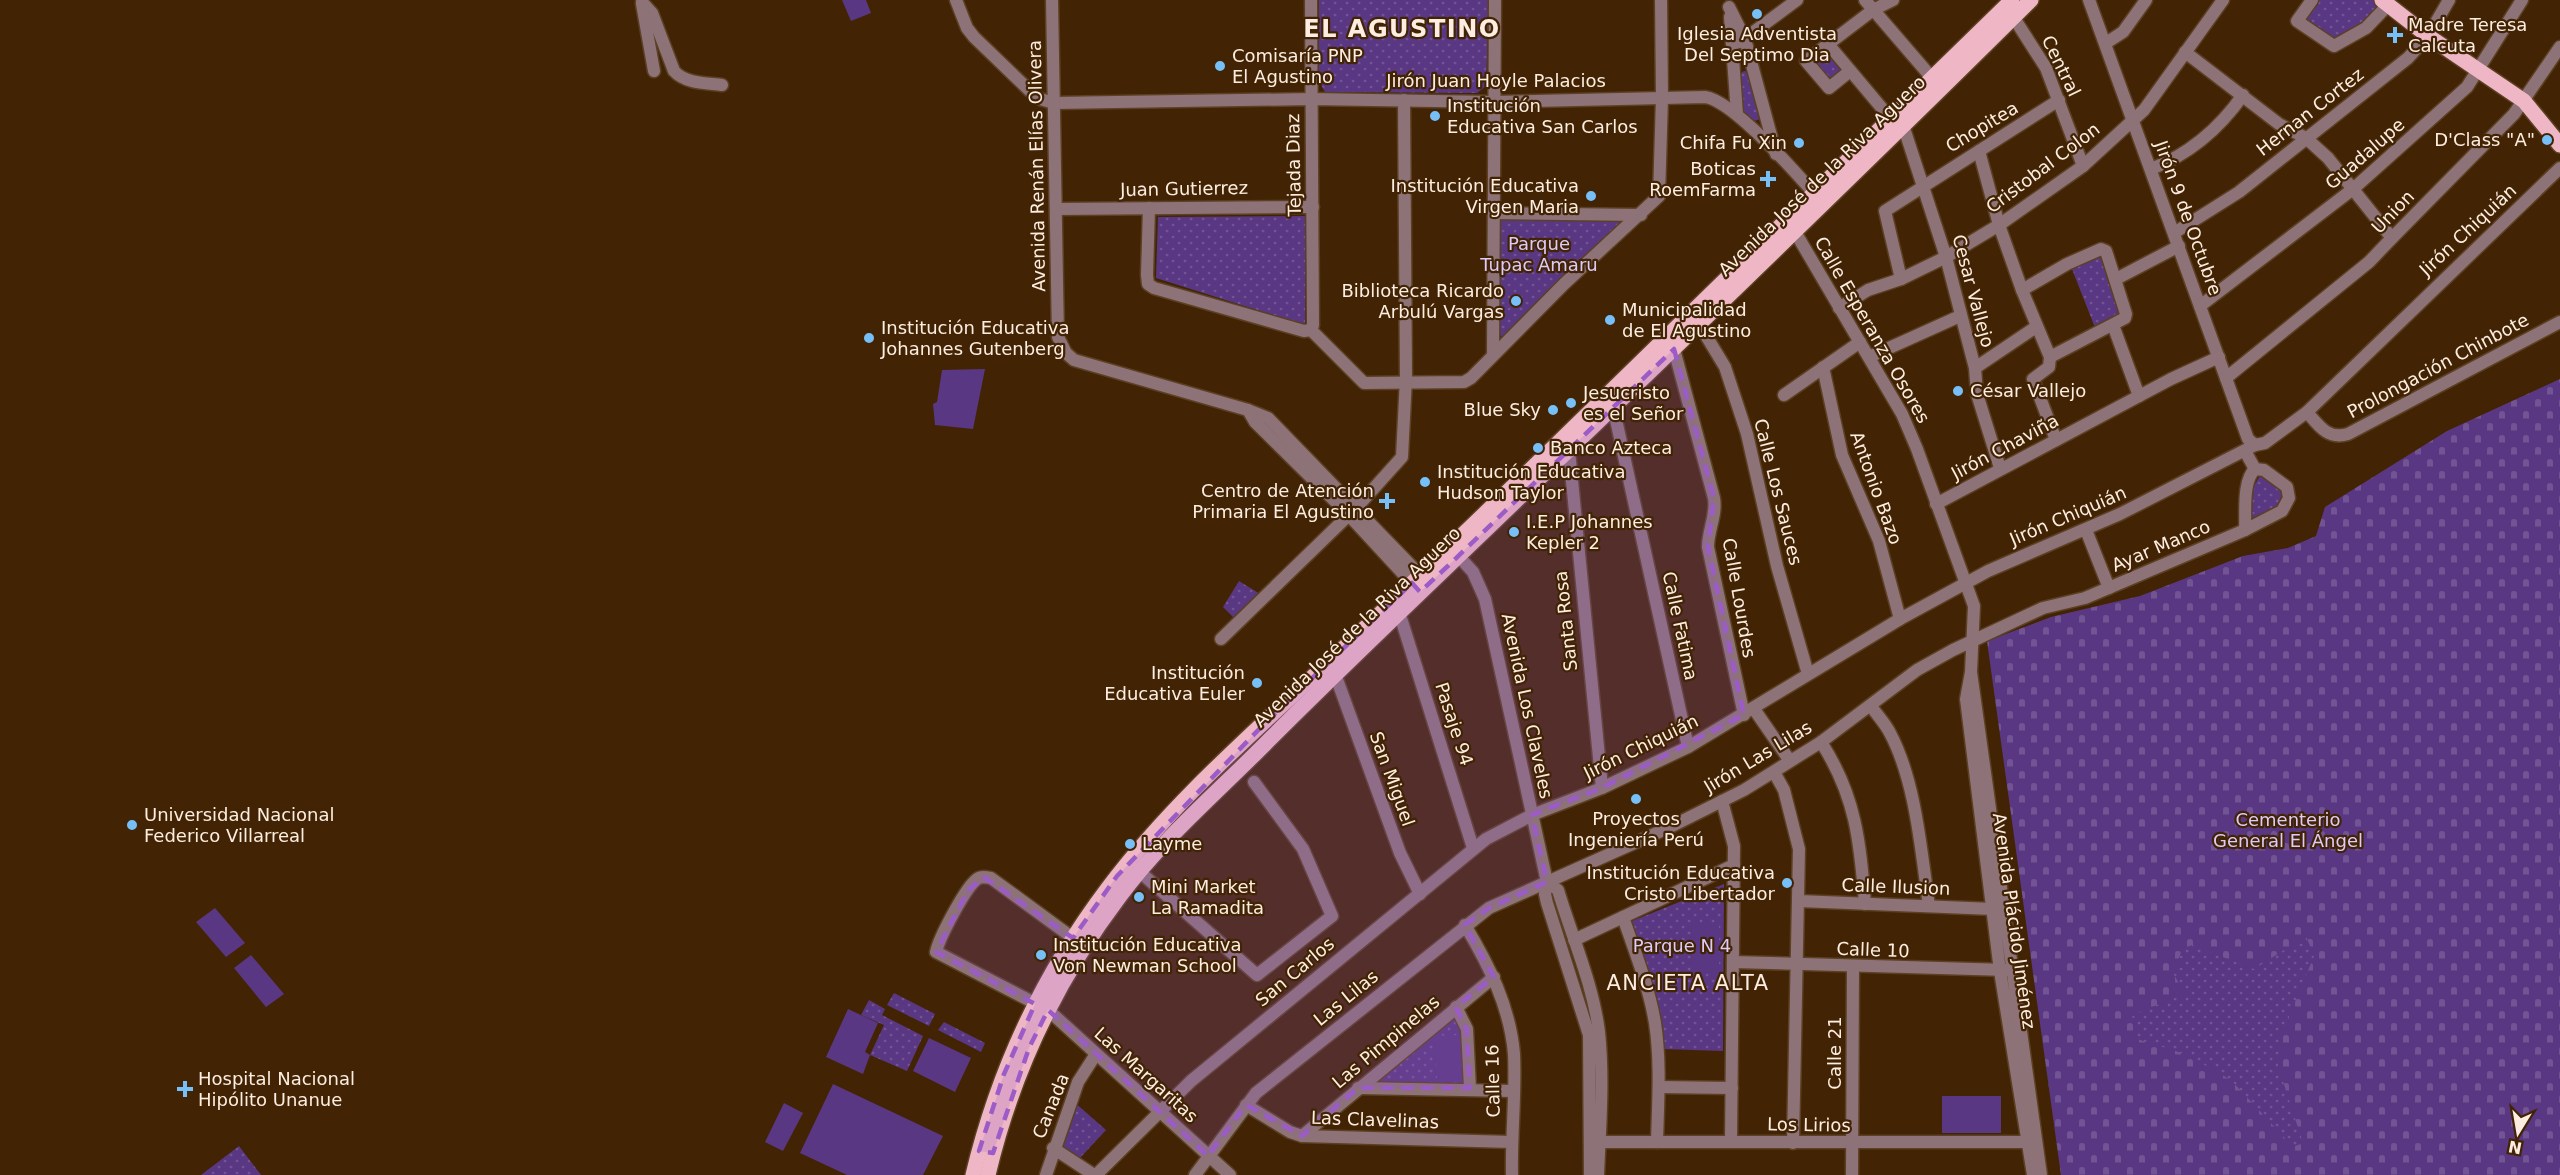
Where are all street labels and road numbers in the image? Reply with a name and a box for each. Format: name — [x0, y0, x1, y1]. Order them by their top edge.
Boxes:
street label: Central — [2038, 32, 2085, 100]
street label: Avenida Renán Elías Olivera — [1024, 40, 1049, 292]
street label: Hernan Cortez — [2252, 63, 2367, 160]
street label: Jirón Juan Hoyle Palacios — [1385, 70, 1606, 91]
street label: Avenida José de la Riva Aguero — [1714, 71, 1929, 280]
street label: Chopitea — [1942, 97, 2022, 156]
street label: Tejada Diaz — [1282, 114, 1305, 217]
street label: Guadalupe — [2321, 114, 2408, 194]
street label: Cristobal Colon — [1982, 118, 2104, 217]
street label: Jirón 9 de Octubre — [2150, 137, 2226, 298]
street label: Juan Gutierrez — [1119, 177, 1248, 200]
street label: Jirón Chiquián — [2414, 179, 2520, 281]
street label: Union — [2367, 186, 2418, 238]
street label: Cesar Vallejo — [1948, 232, 1999, 350]
street label: Calle Esperanza Osores — [1810, 233, 1934, 427]
street label: Prolongación Chinbote — [2343, 309, 2532, 422]
street label: Jirón Chaviña — [1947, 409, 2062, 484]
street label: Calle Los Sauces — [1750, 416, 1807, 567]
street label: Antonio Bazo — [1846, 428, 1907, 547]
street label: Jirón Chiquián — [2005, 482, 2129, 550]
street label: Ayar Manco — [2108, 515, 2213, 576]
street label: Avenida José de la Riva Aguero — [1249, 522, 1464, 731]
street label: Calle Lourdes — [1719, 536, 1760, 660]
street label: Santa Rosa — [1550, 570, 1581, 672]
street label: Calle Fatima — [1659, 570, 1702, 682]
street label: Avenida Los Claveles — [1498, 611, 1557, 801]
street label: Pasaje 94 — [1431, 680, 1478, 768]
street label: Jirón Chiquián — [1579, 710, 1701, 784]
street label: Jirón Las Lilas — [1699, 716, 1815, 798]
street label: San Miguel — [1366, 729, 1419, 829]
street label: Avenida Plácido Jiménez — [1989, 811, 2040, 1031]
street label: Calle Ilusion — [1841, 874, 1951, 899]
street label: San Carlos — [1251, 933, 1338, 1011]
street label: Calle 10 — [1836, 938, 1910, 961]
street label: Las Lilas — [1309, 965, 1382, 1030]
street label: Las Pimpinelas — [1328, 991, 1444, 1093]
street label: Calle 21 — [1824, 1016, 1845, 1090]
street label: Las Margaritas — [1090, 1023, 1202, 1127]
street label: Calle 16 — [1481, 1044, 1504, 1118]
street label: Canada — [1028, 1070, 1073, 1142]
street label: Las Clavelinas — [1311, 1107, 1440, 1132]
street label: Los Lirios — [1767, 1113, 1851, 1136]

